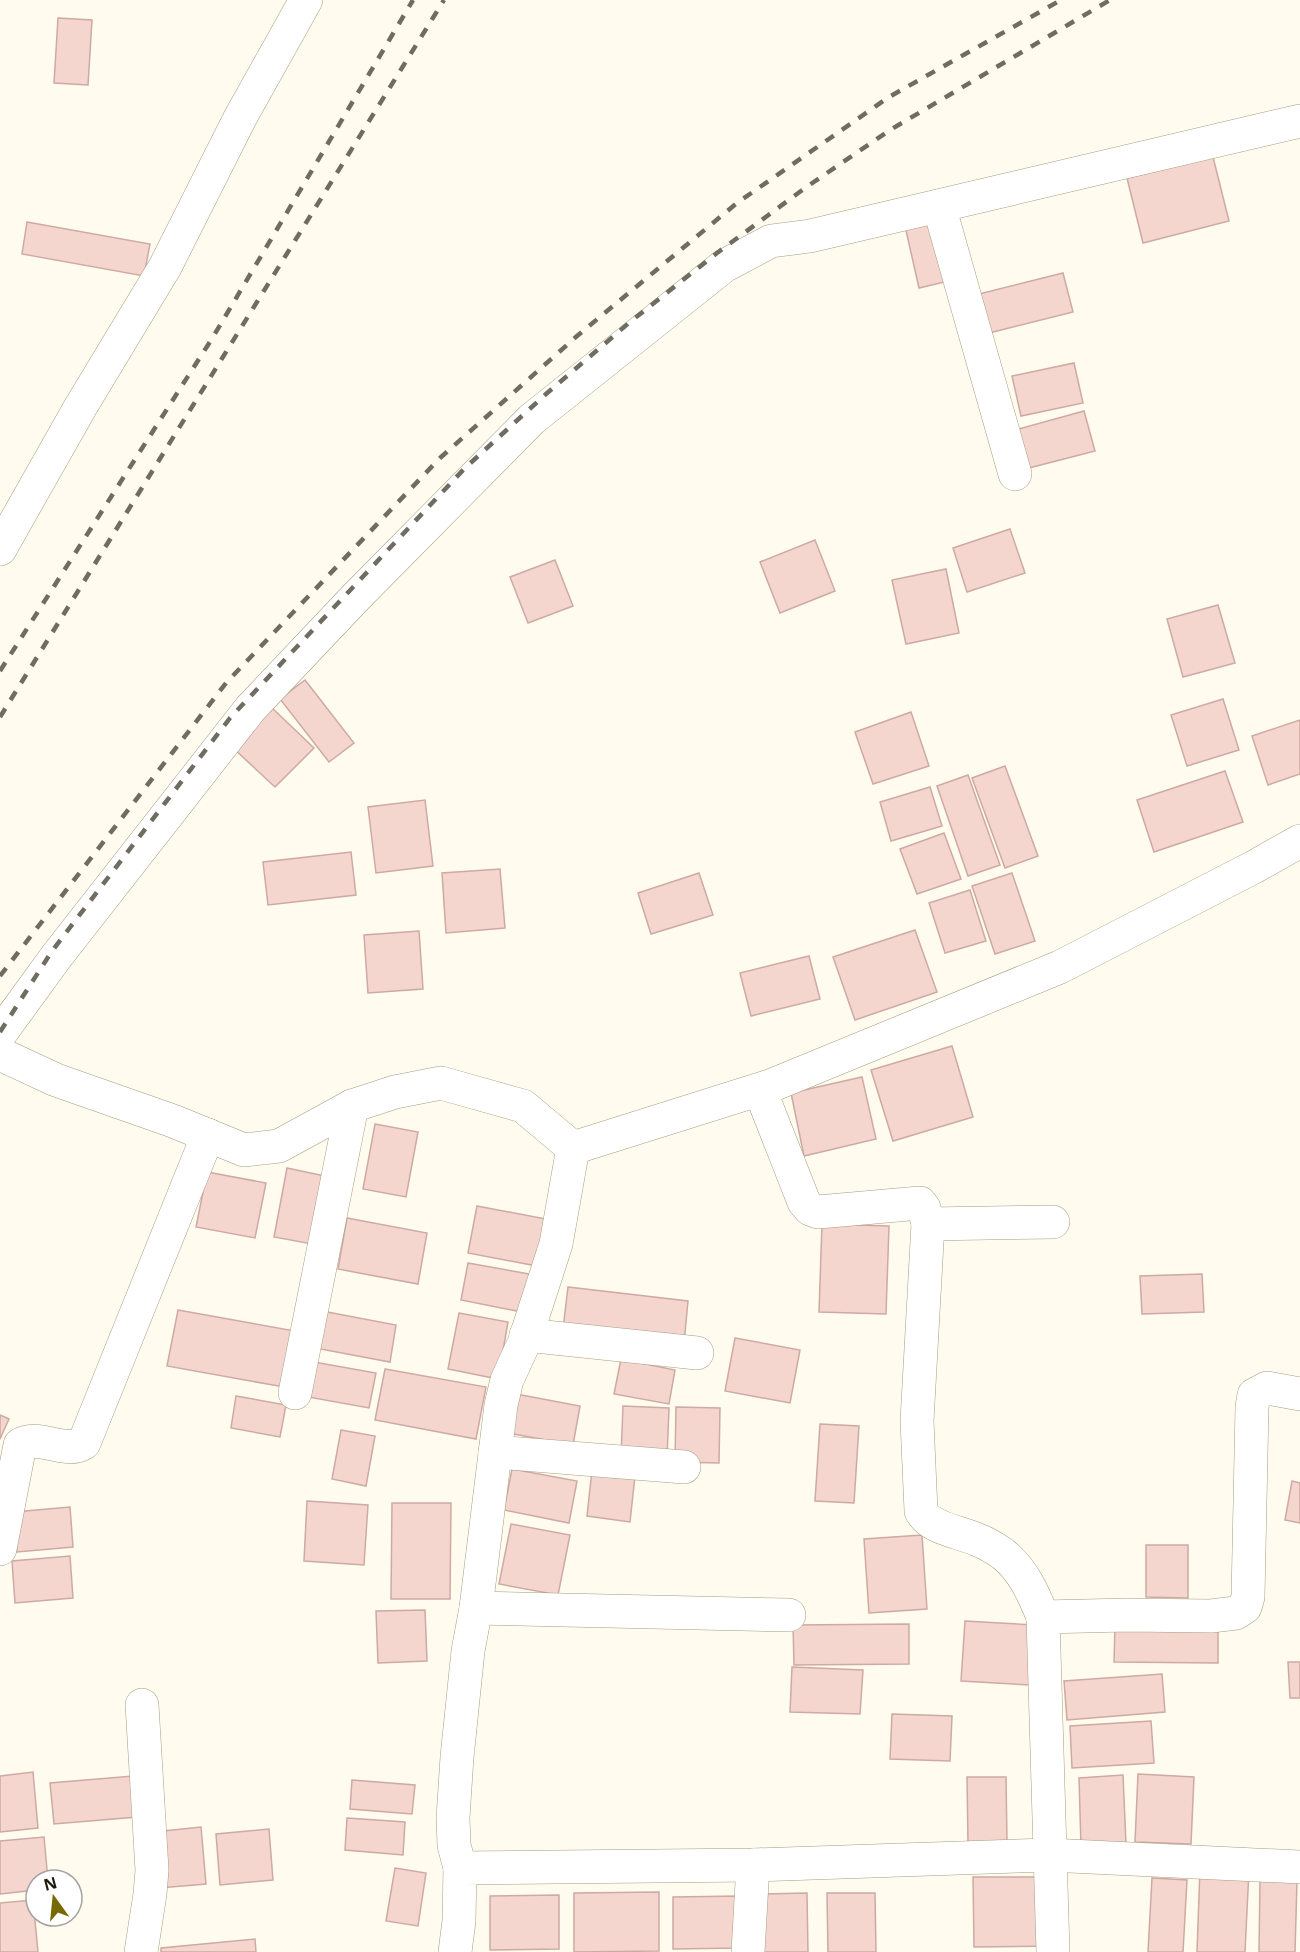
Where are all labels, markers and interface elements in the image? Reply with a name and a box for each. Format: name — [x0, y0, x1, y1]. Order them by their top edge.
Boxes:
north arrow — [24, 1868, 84, 1928]
text: N — [41, 1871, 59, 1896]

